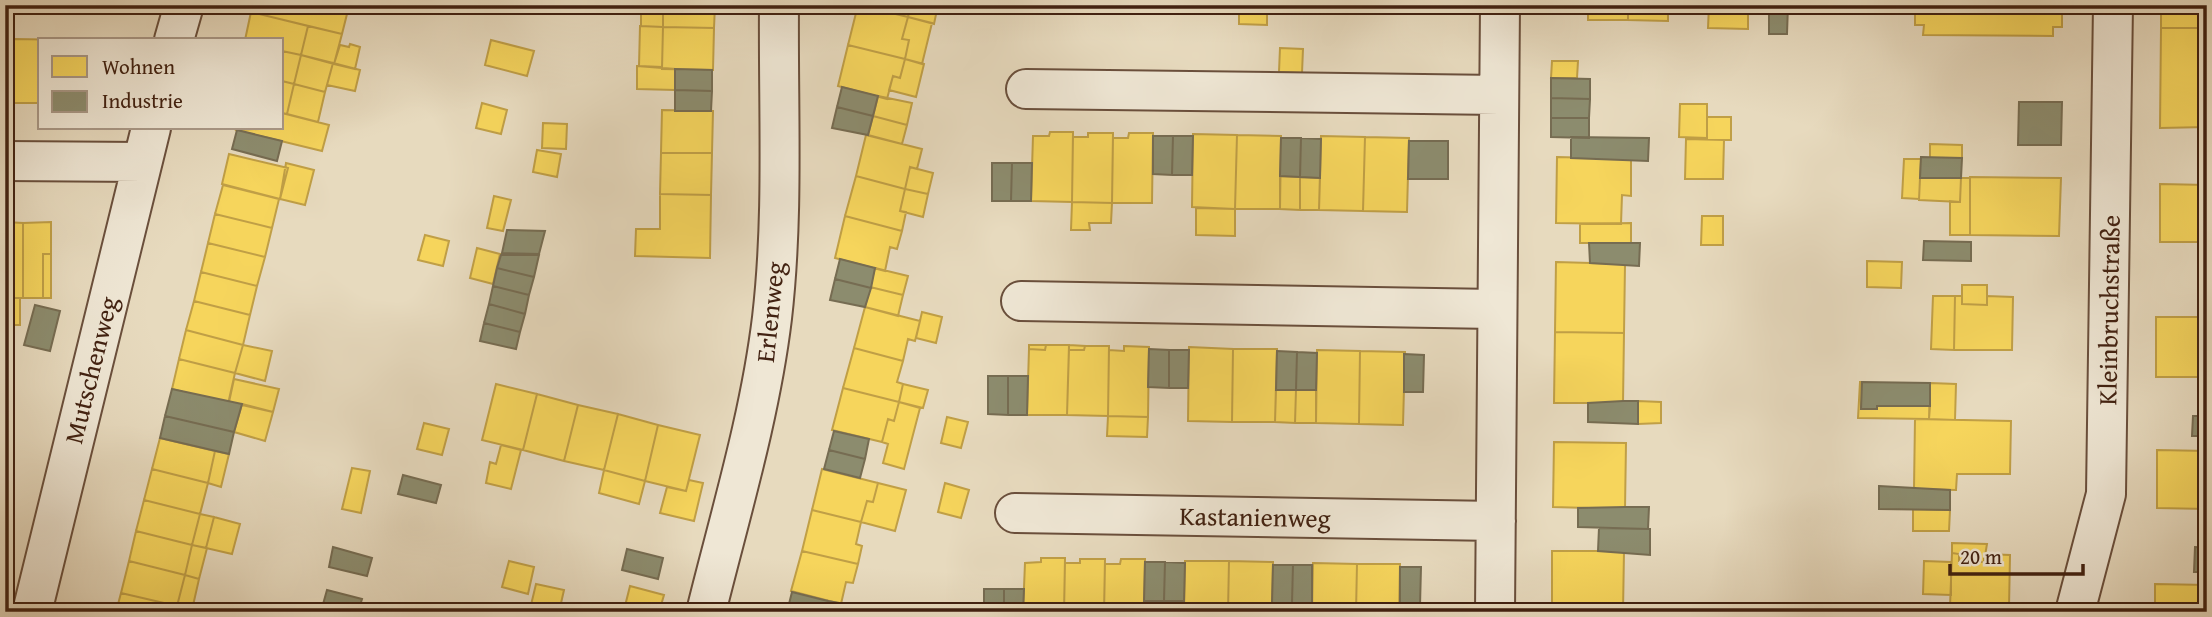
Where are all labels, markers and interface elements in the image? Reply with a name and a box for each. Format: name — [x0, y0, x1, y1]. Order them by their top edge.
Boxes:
legend — [38, 38, 284, 130]
text: Wohnen — [102, 51, 175, 82]
text: Industrie — [102, 85, 183, 116]
street label: Kleinbruchstraße — [2087, 214, 2130, 406]
street label: Erlenweg — [745, 260, 794, 364]
street label: Mutschenweg — [53, 292, 128, 448]
street label: Kastanienweg — [1179, 496, 1331, 537]
scale bar — [1950, 533, 2082, 577]
text: 20 m — [1960, 541, 2002, 572]

